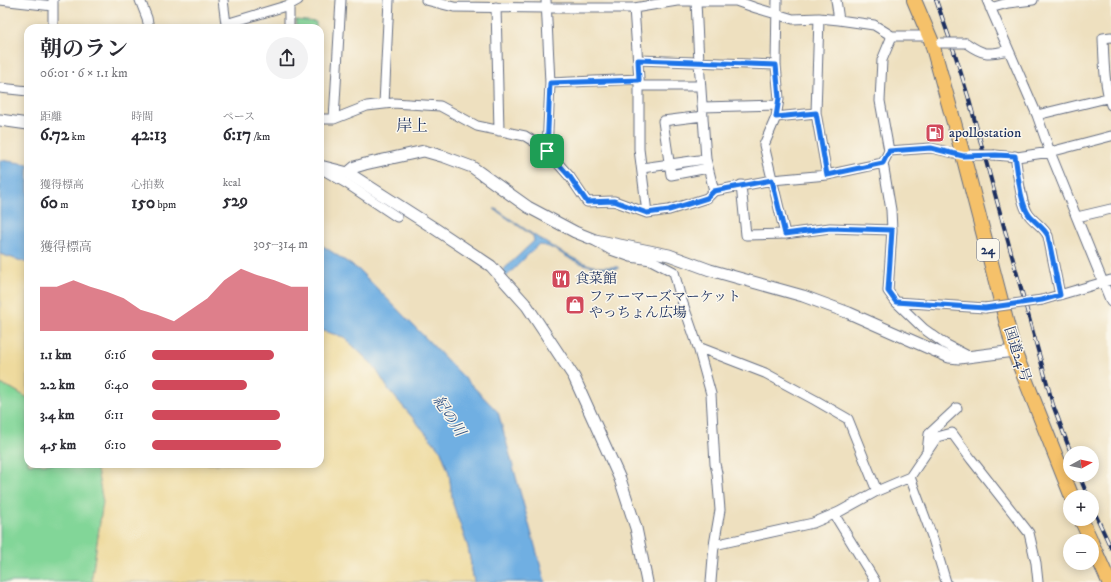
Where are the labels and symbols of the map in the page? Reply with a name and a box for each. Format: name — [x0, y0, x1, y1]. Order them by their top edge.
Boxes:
district label: 岸上 — [396, 116, 428, 136]
fuel station icon: apollostation — [924, 122, 946, 144]
place label: apollostation — [949, 124, 1022, 142]
pin — [530, 134, 564, 168]
road number: 24 — [977, 239, 999, 261]
restaurant icon: 食菜館 — [550, 268, 572, 290]
place label: 食菜館 — [575, 270, 617, 288]
place label: ファーマーズマーケット やっちょん広場 — [589, 288, 741, 322]
shop icon: ファーマーズマーケット やっちょん広場 — [564, 294, 586, 316]
street label: 国道24号 — [1000, 324, 1034, 384]
water label: 紀の川 — [429, 392, 471, 442]
north arrow — [1063, 446, 1099, 482]

